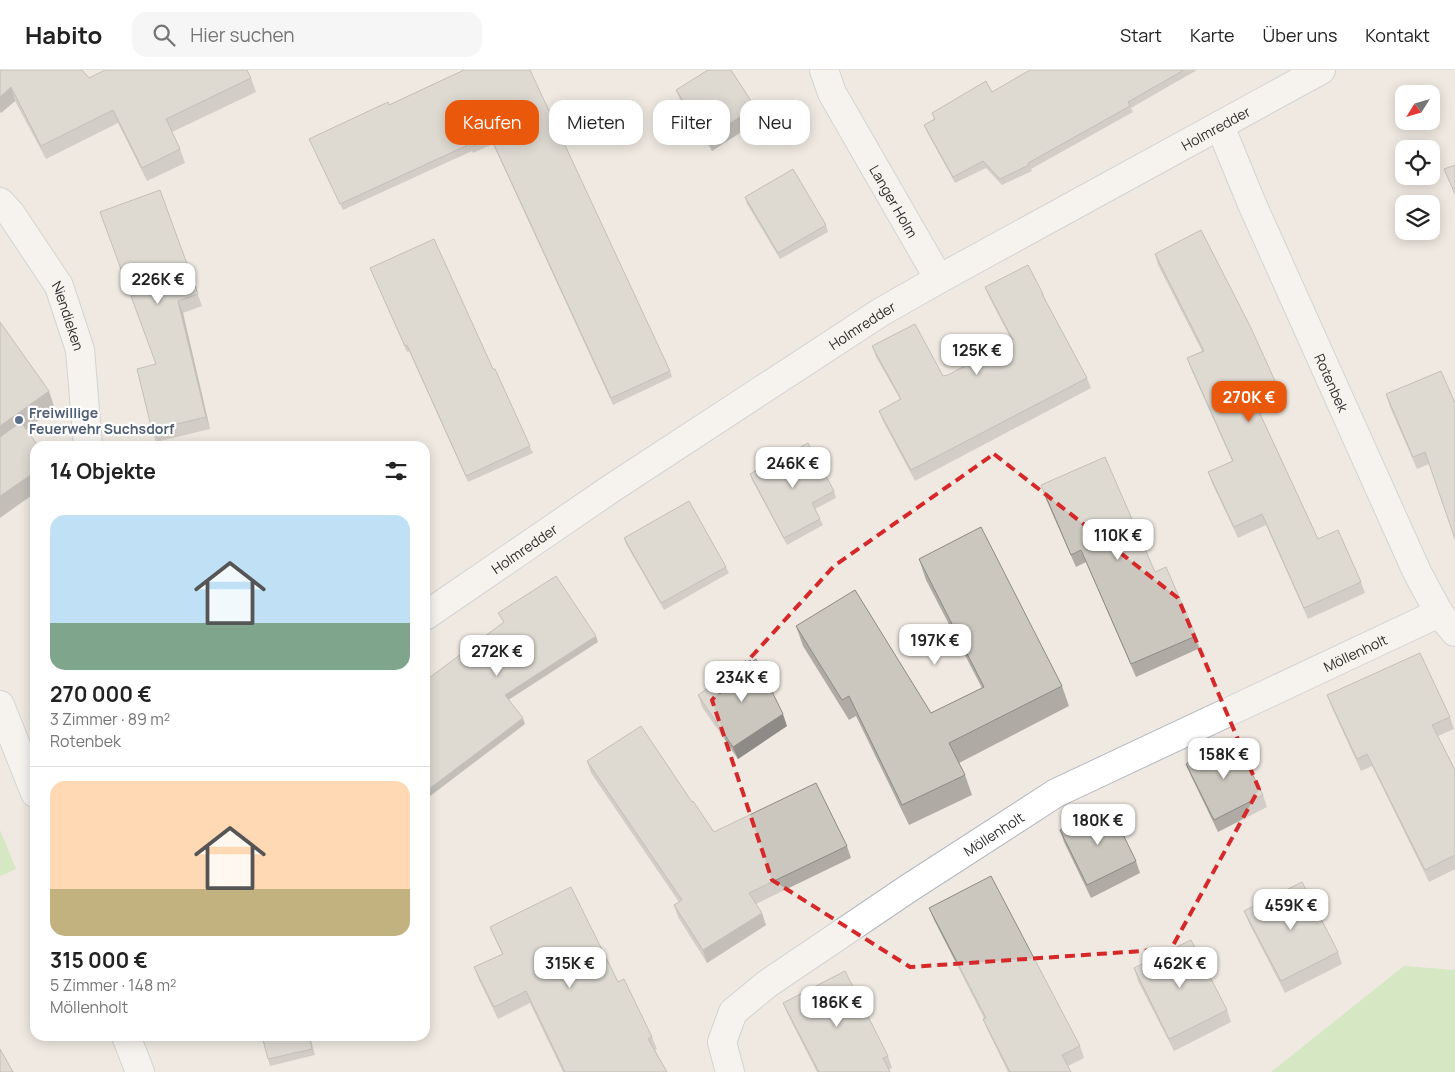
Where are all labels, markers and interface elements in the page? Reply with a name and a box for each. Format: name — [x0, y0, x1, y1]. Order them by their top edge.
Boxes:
search box — [132, 12, 482, 57]
text: Habito — [25, 18, 102, 51]
icon: search — [150, 21, 178, 49]
text: Hier suchen — [190, 22, 295, 48]
text: Start — [1120, 23, 1162, 47]
text: Karte — [1190, 23, 1235, 47]
text: Über uns — [1263, 23, 1337, 47]
text: Kontakt — [1365, 23, 1430, 47]
north arrow — [1395, 85, 1440, 130]
map controls — [1395, 85, 1440, 240]
chip: Kaufen — [445, 100, 539, 145]
chip: Mieten — [549, 100, 643, 145]
chip: Filter — [653, 100, 730, 145]
chip: Neu — [740, 100, 810, 145]
street label: Holmredder — [1178, 101, 1253, 154]
button: locate — [1395, 140, 1440, 185]
street label: Langer Holm — [866, 161, 923, 241]
button: layers — [1395, 195, 1440, 240]
pin: 226K € — [117, 262, 199, 305]
text: 226K € — [131, 268, 185, 290]
street label: Niendieken — [48, 277, 89, 353]
street label: Holmredder — [825, 296, 899, 353]
pin: 125K € — [936, 334, 1018, 376]
text: 125K € — [952, 339, 1002, 361]
street label: Rotenbek — [1311, 350, 1354, 416]
pin: 270K € — [1208, 380, 1290, 423]
text: 270K € — [1223, 386, 1275, 408]
place label: Freiwillige Feuerwehr Suchsdorf — [29, 403, 175, 438]
marker: Freiwillige Feuerwehr Suchsdorf — [13, 414, 25, 426]
pin: 246K € — [752, 446, 834, 489]
text: 246K € — [766, 452, 820, 474]
text: 14 Objekte — [50, 457, 156, 485]
icon: filters — [382, 457, 410, 485]
pin: 110K € — [1077, 518, 1159, 561]
street label: Holmredder — [487, 519, 561, 578]
text: 110K € — [1094, 524, 1142, 546]
icon: home — [185, 548, 275, 638]
pin: 197K € — [894, 624, 976, 666]
text: 197K € — [910, 629, 960, 651]
street label: Möllenholt — [1320, 629, 1390, 676]
pin: 272K € — [456, 634, 538, 677]
text: 272K € — [471, 640, 523, 662]
pin: 234K € — [701, 660, 783, 703]
text: 234K € — [716, 666, 768, 688]
text: 270 000 € — [50, 680, 152, 708]
text: 3 Zimmer · 89 m² — [50, 708, 170, 730]
text: Rotenbek — [50, 730, 121, 752]
pin: 158K € — [1183, 738, 1265, 780]
text: 158K € — [1199, 743, 1249, 765]
pin: 180K € — [1057, 804, 1139, 846]
street label: Möllenholt — [960, 807, 1028, 860]
text: 180K € — [1072, 809, 1124, 831]
icon: home — [185, 813, 275, 903]
pin: 459K € — [1250, 888, 1332, 931]
text: 459K € — [1264, 894, 1318, 916]
text: 315 000 € — [50, 946, 148, 974]
pin: 315K € — [529, 946, 611, 989]
pin: 462K € — [1139, 946, 1221, 989]
text: 315K € — [545, 952, 595, 974]
text: 462K € — [1153, 952, 1207, 974]
text: 5 Zimmer · 148 m² — [50, 974, 176, 996]
pin: 186K € — [796, 986, 878, 1028]
text: 186K € — [812, 991, 862, 1013]
text: Möllenholt — [50, 996, 128, 1018]

